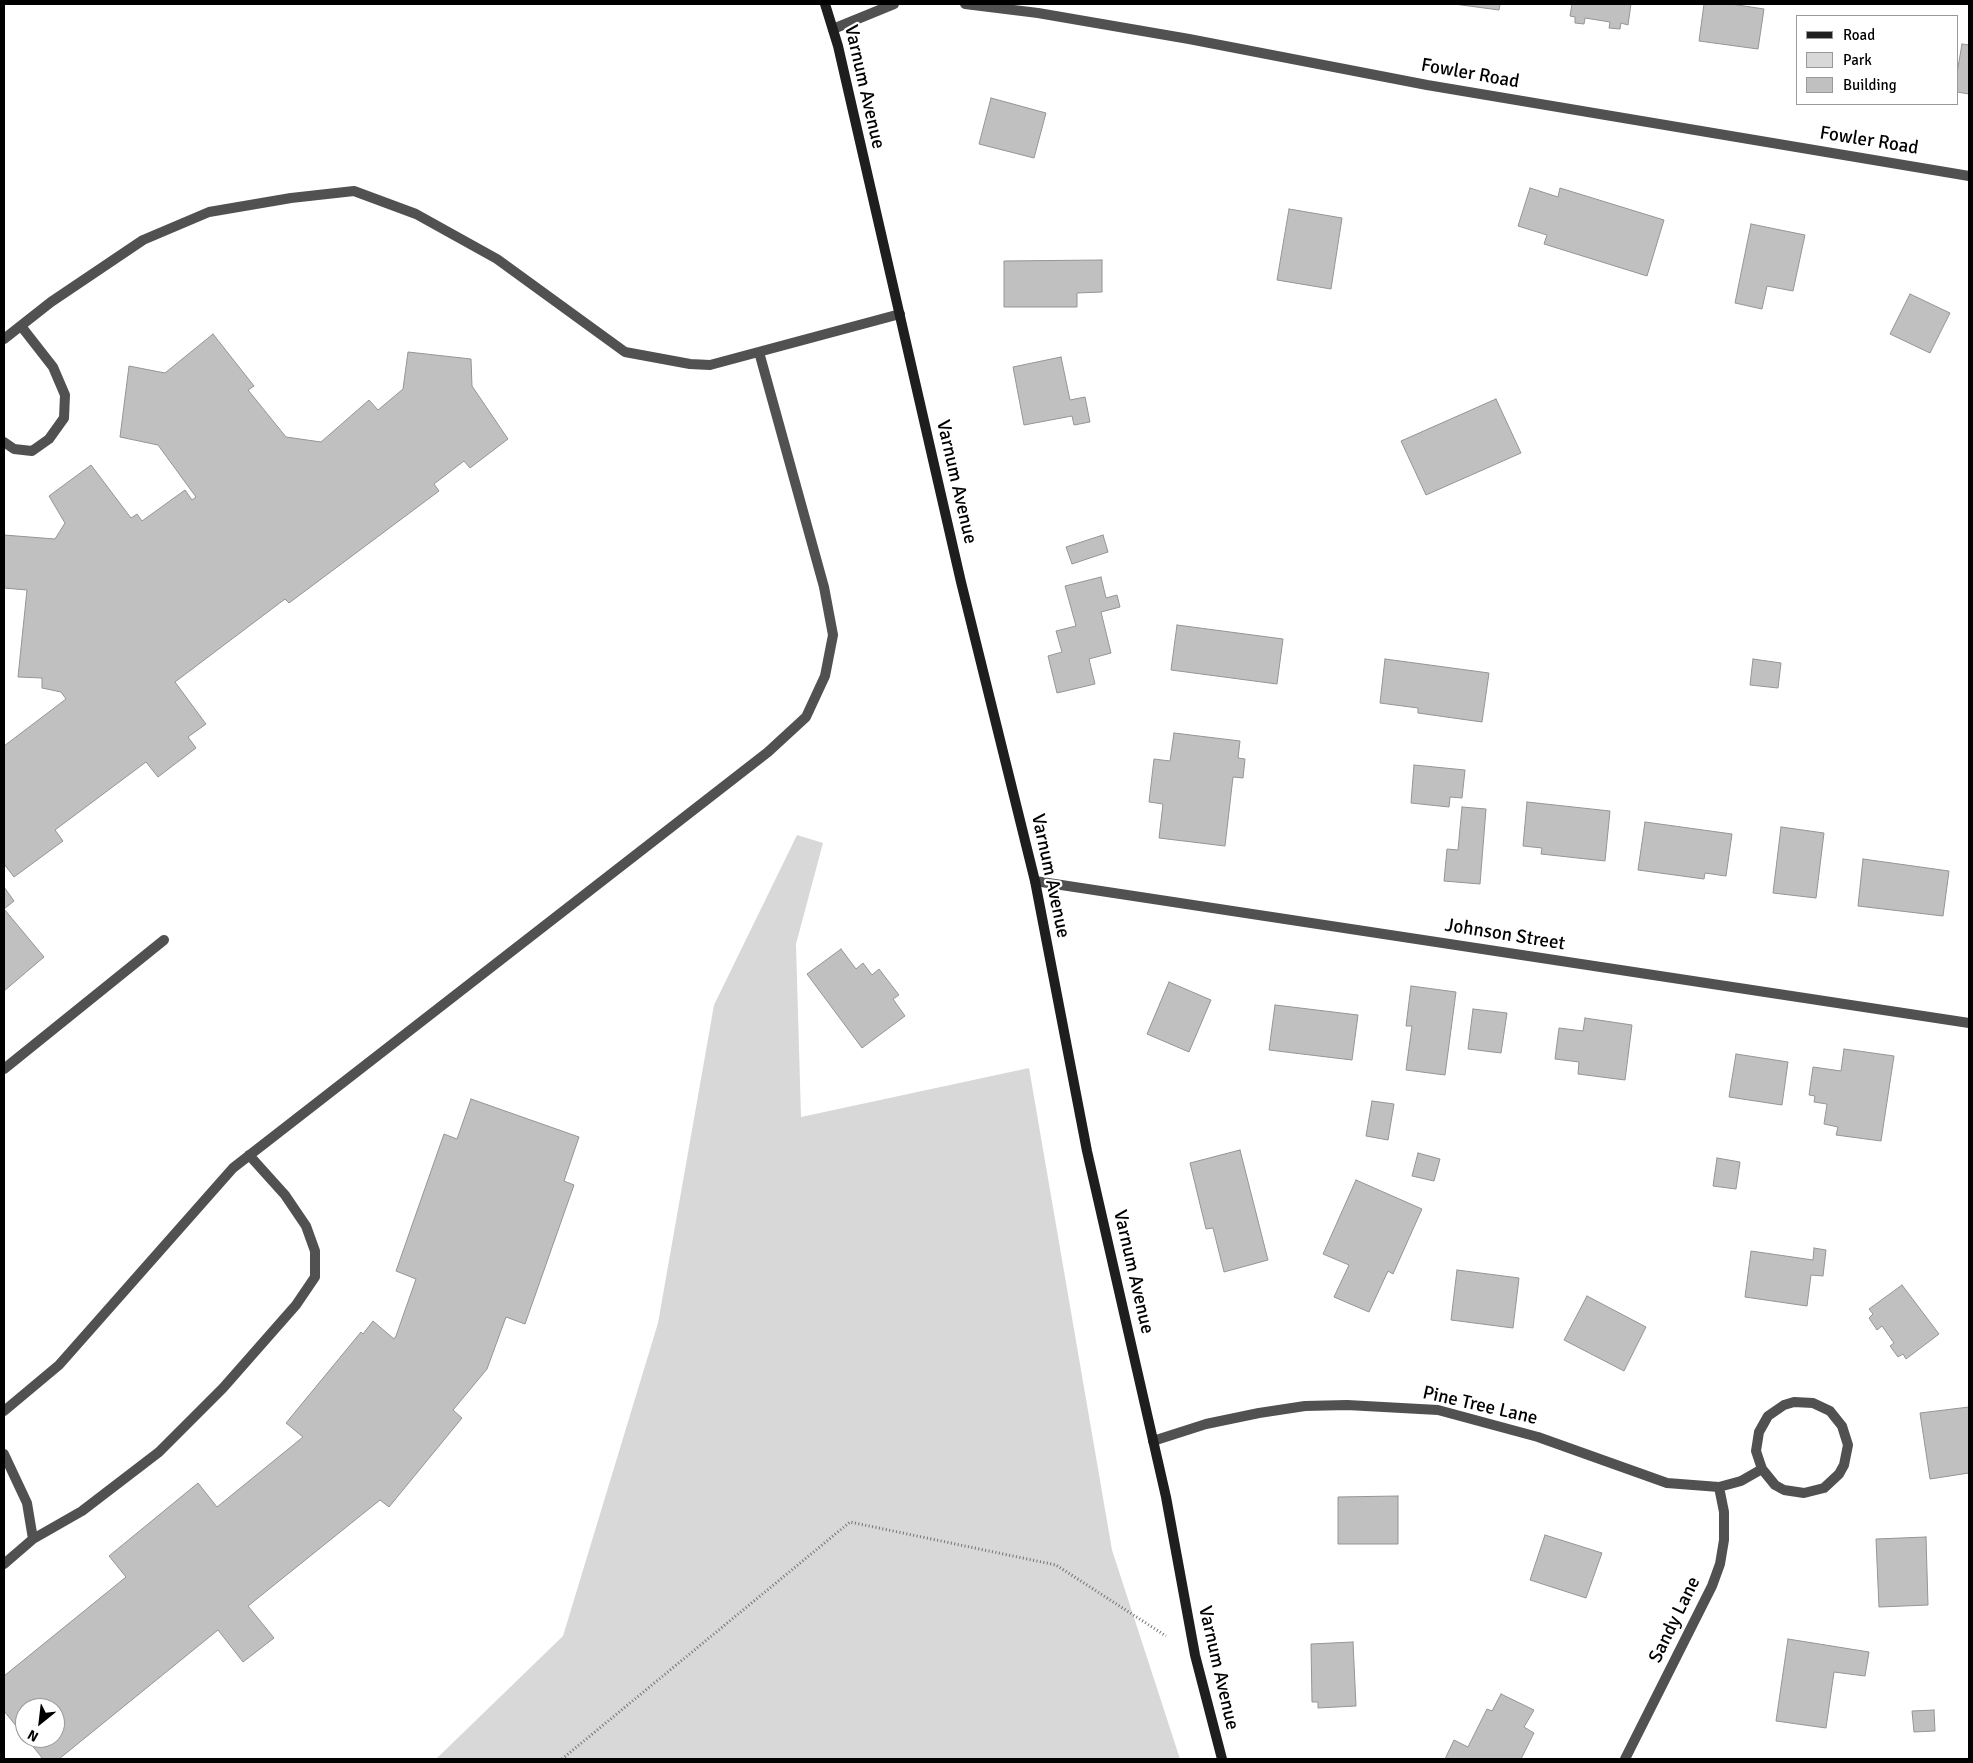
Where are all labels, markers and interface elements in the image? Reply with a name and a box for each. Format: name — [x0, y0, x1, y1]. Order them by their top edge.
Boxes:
legend — [1796, 15, 1958, 105]
street label: Varnum Avenue — [839, 23, 889, 151]
text: Road — [1843, 26, 1875, 44]
text: Park — [1843, 51, 1872, 69]
street label: Fowler Road — [1419, 54, 1521, 94]
text: Building — [1843, 76, 1897, 94]
street label: Fowler Road — [1818, 122, 1920, 160]
street label: Varnum Avenue — [931, 418, 981, 546]
street label: Varnum Avenue — [1026, 812, 1074, 940]
street label: Johnson Street — [1443, 914, 1567, 956]
street label: Varnum Avenue — [1108, 1208, 1158, 1336]
street label: Pine Tree Lane — [1420, 1382, 1540, 1430]
street label: Sandy Lane — [1644, 1573, 1706, 1667]
street label: Varnum Avenue — [1193, 1604, 1243, 1732]
north arrow — [15, 1698, 65, 1748]
text: N — [25, 1726, 41, 1745]

